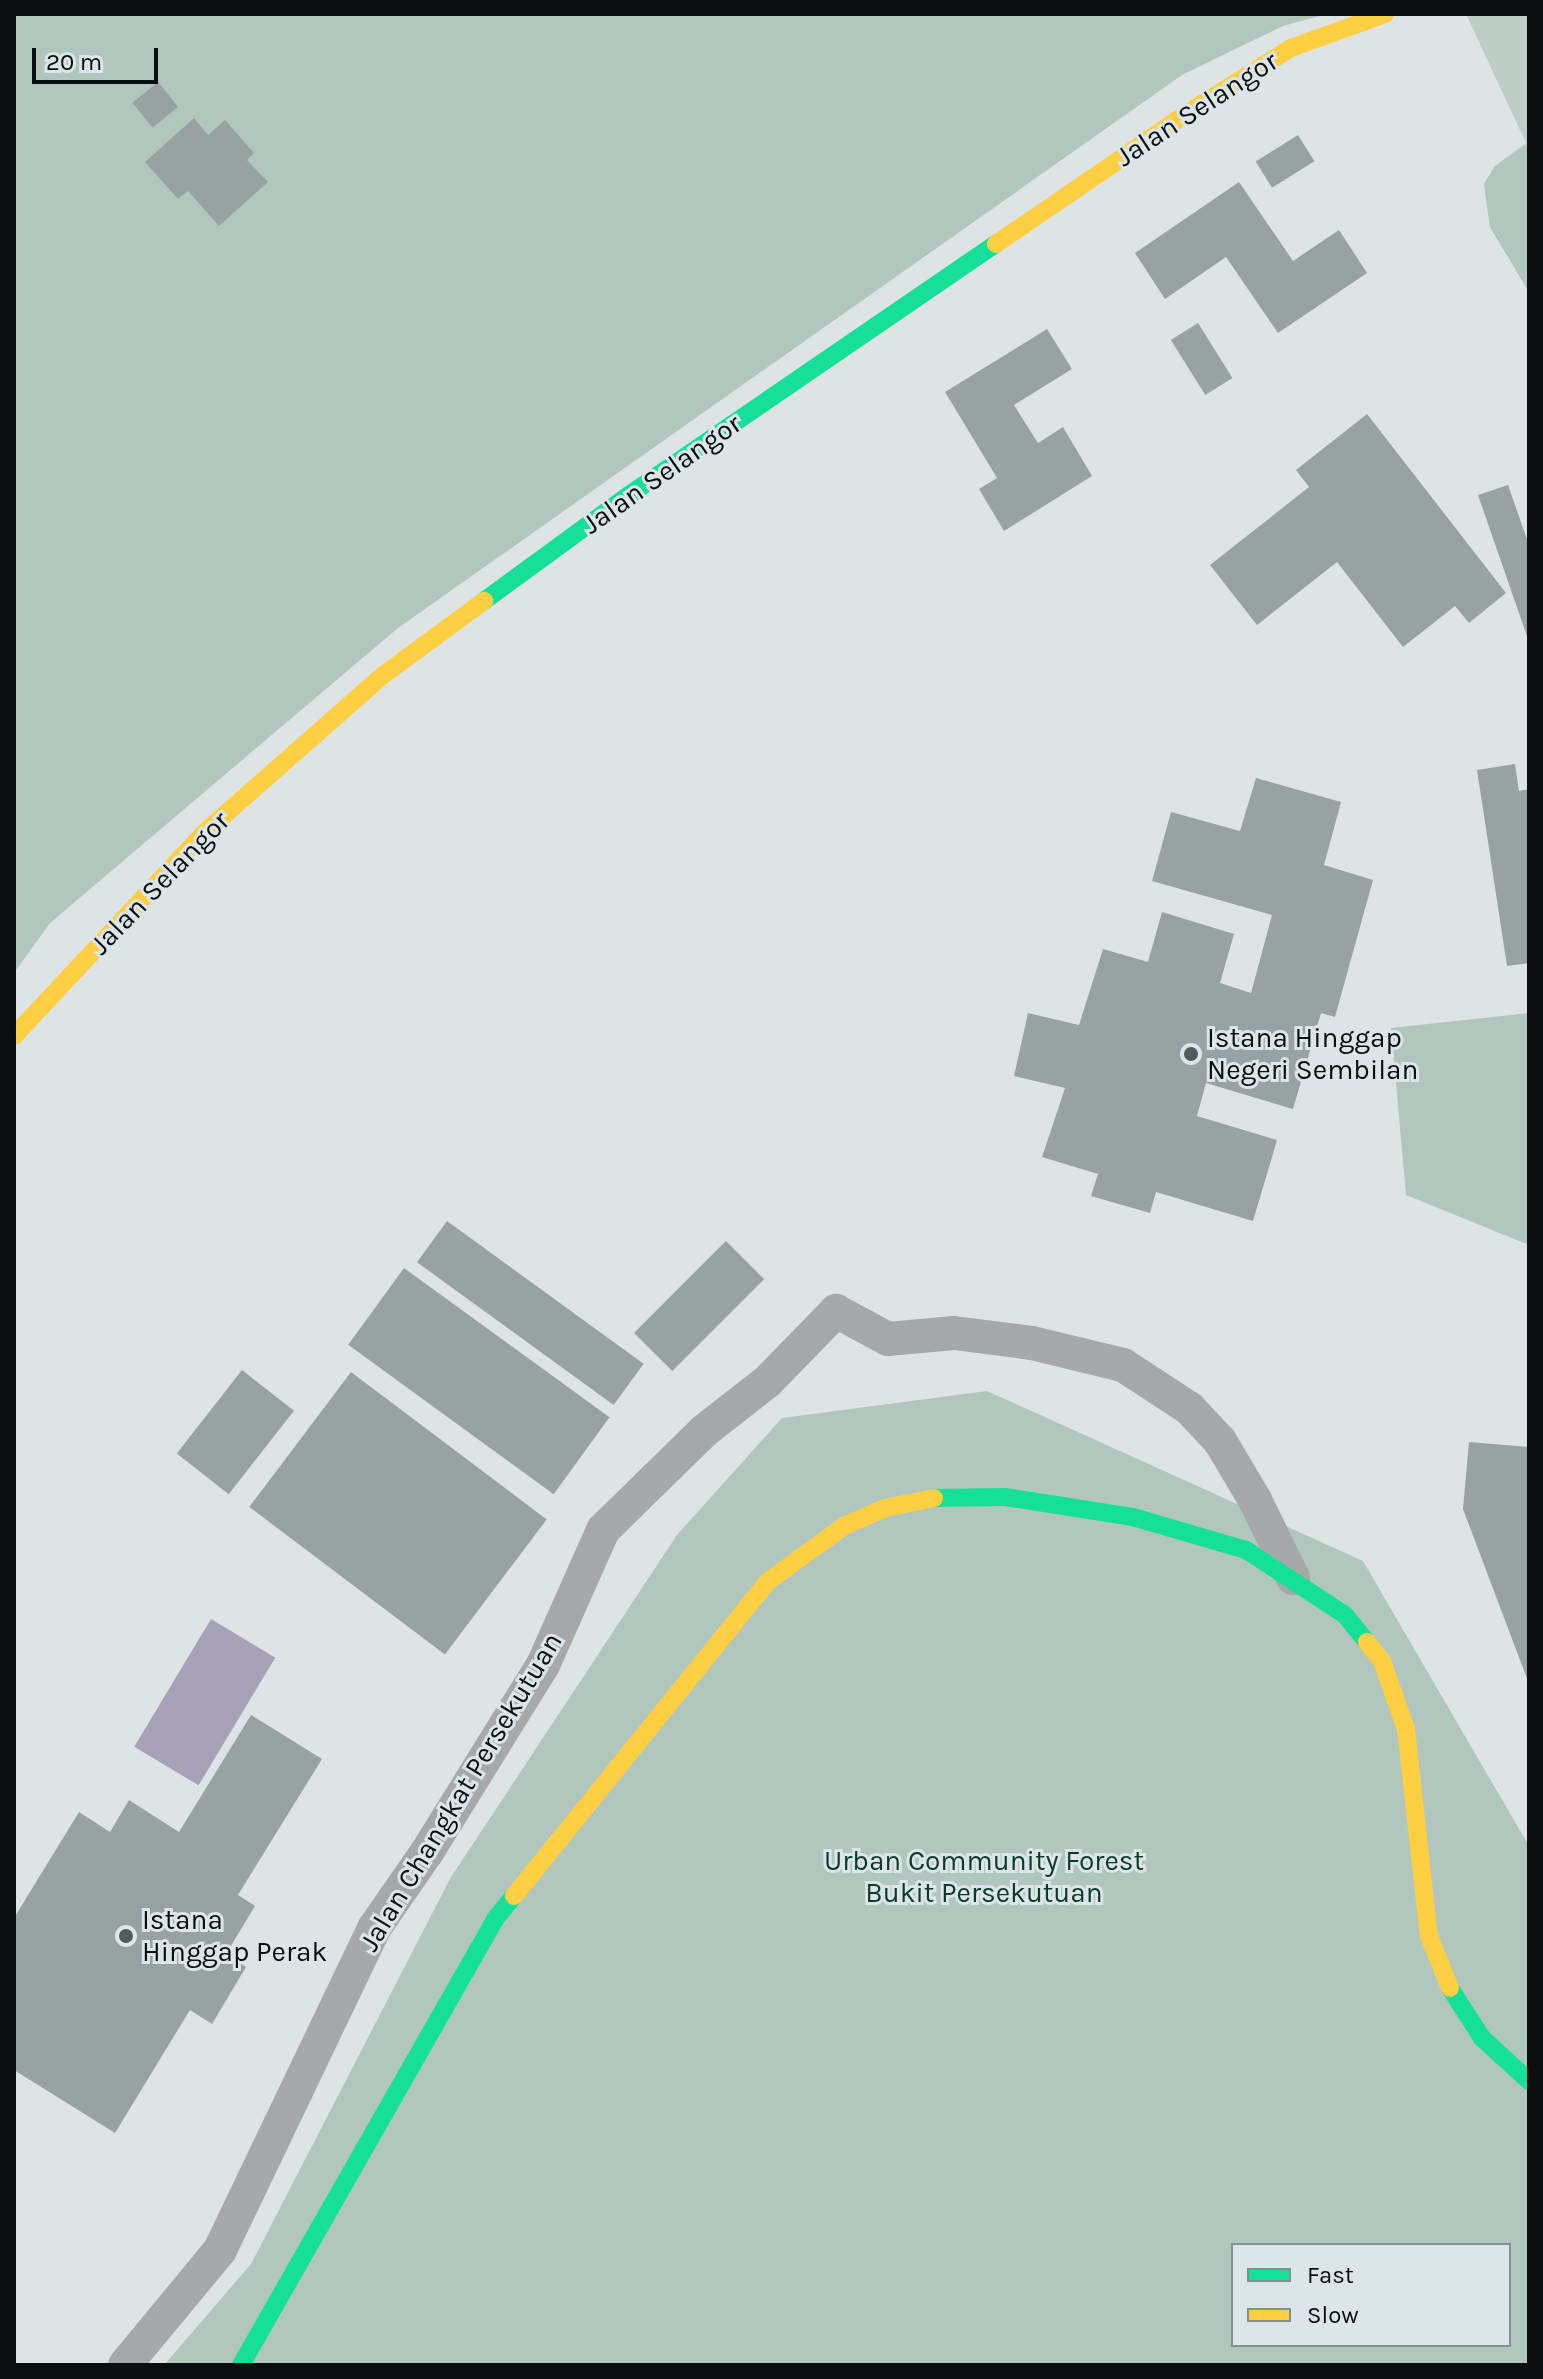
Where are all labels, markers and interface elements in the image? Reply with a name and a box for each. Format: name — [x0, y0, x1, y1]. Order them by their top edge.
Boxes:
scale bar — [36, 32, 162, 82]
street label: Jalan Selangor — [1110, 44, 1284, 174]
text: 20 m — [46, 48, 102, 76]
street label: Jalan Selangor — [576, 407, 748, 541]
street label: Jalan Selangor — [83, 804, 237, 962]
place label: Istana Hinggap Negeri Sembilan — [1207, 1021, 1418, 1087]
marker: Istana Hinggap Negeri Sembilan — [1182, 1045, 1200, 1063]
street label: Jalan Changkat Persekutuan — [352, 1627, 570, 1957]
park label: Urban Community Forest Bukit Persekutuan — [824, 1844, 1144, 1910]
place label: Istana Hinggap Perak — [142, 1903, 327, 1969]
marker: Istana Hinggap Perak — [117, 1927, 135, 1945]
legend — [1231, 2243, 1511, 2347]
text: Fast — [1307, 2261, 1354, 2289]
text: Slow — [1307, 2301, 1359, 2329]

